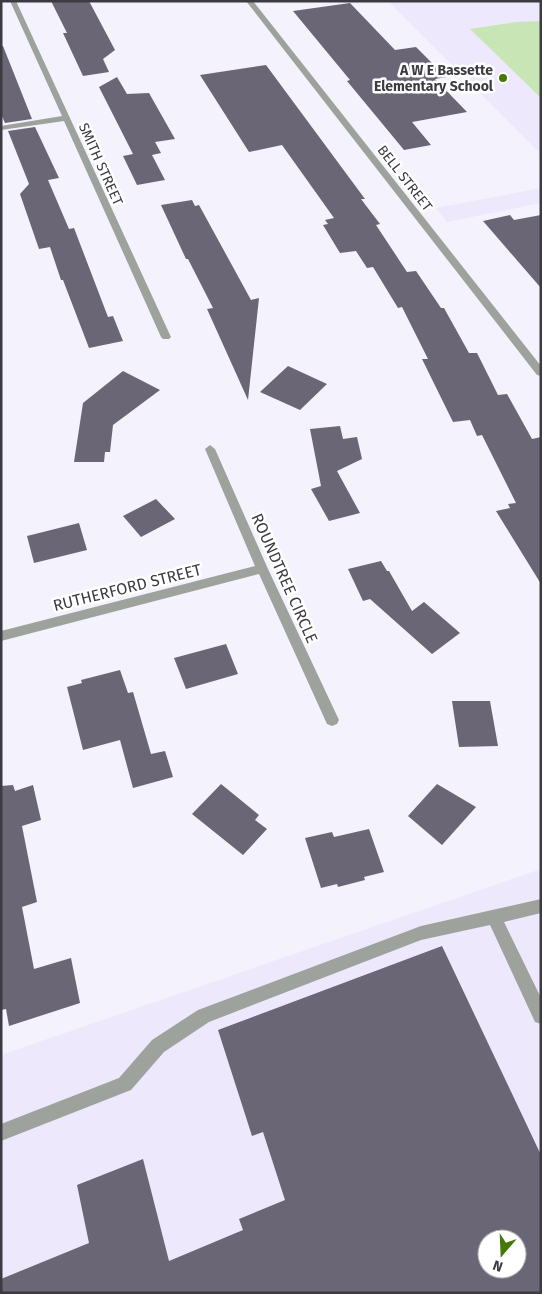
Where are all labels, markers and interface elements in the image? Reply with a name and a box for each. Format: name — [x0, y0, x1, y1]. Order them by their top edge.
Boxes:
place label: A W E Bassette Elementary School — [374, 62, 494, 95]
marker: A W E Bassette Elementary School — [497, 72, 509, 84]
street label: SMITH STREET — [75, 120, 127, 209]
street label: BELL STREET — [374, 142, 436, 215]
street label: ROUNDTREE CIRCLE — [247, 510, 322, 646]
street label: RUTHERFORD STREET — [51, 560, 204, 615]
north arrow — [477, 1229, 527, 1279]
text: N — [491, 1256, 505, 1275]

